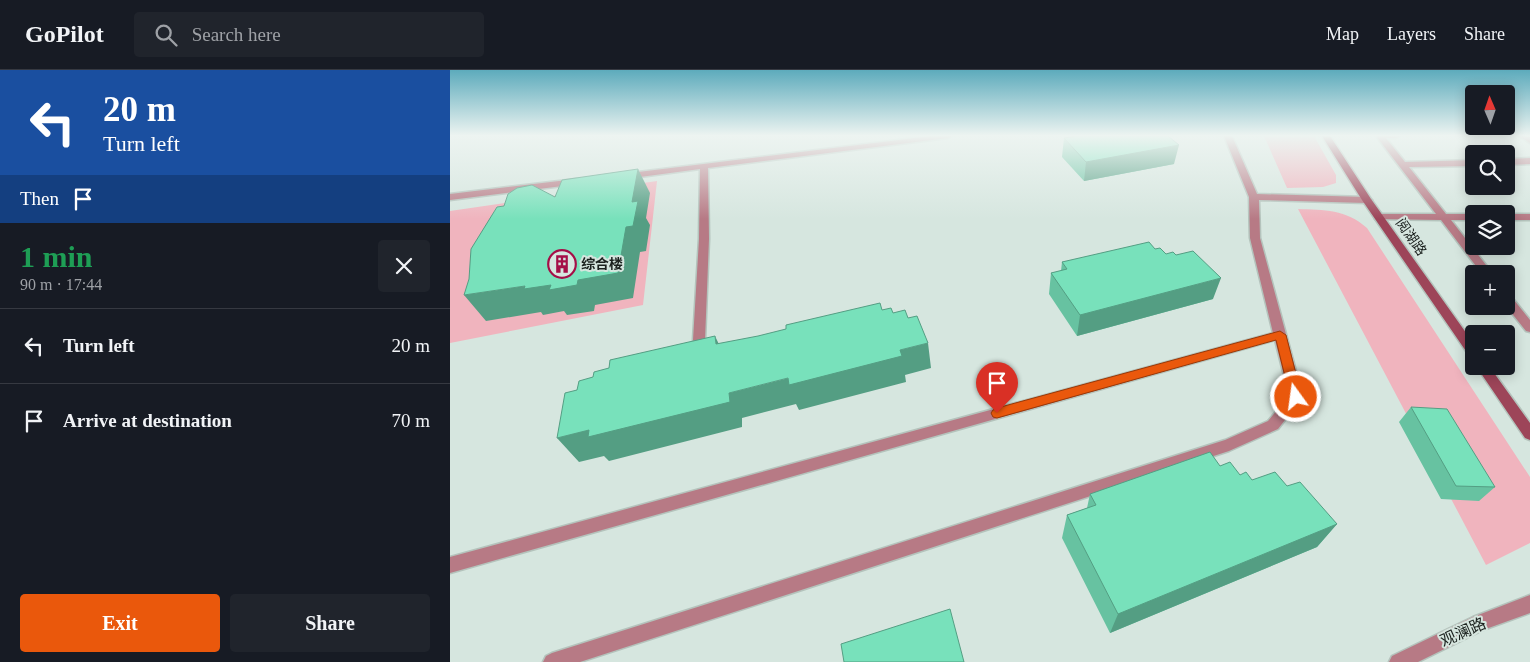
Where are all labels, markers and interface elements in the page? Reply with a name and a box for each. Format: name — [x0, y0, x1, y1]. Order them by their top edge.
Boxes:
search box — [134, 12, 484, 57]
text: GoPilot — [25, 21, 104, 47]
icon: search — [152, 21, 180, 49]
text: Search here — [192, 24, 281, 45]
text: Map — [1326, 24, 1359, 44]
text: Layers — [1387, 24, 1436, 44]
text: Share — [1464, 24, 1505, 44]
north arrow — [1465, 85, 1515, 135]
map controls — [1465, 85, 1515, 375]
icon: left — [20, 90, 85, 155]
text: 20 m — [103, 90, 176, 129]
text: Turn left — [103, 131, 180, 156]
button: search — [1465, 145, 1515, 195]
icon: arrive — [69, 185, 97, 213]
text: Then — [20, 188, 59, 209]
button: layers — [1465, 205, 1515, 255]
street label: 阅湖路 — [1393, 215, 1429, 259]
text: 1 min — [20, 240, 93, 273]
button: close — [378, 240, 430, 292]
building icon: 综合楼 — [547, 249, 577, 279]
place label: 综合楼 — [581, 256, 623, 272]
button: + — [1465, 265, 1515, 315]
text: 90 m · 17:44 — [20, 276, 102, 293]
button: − — [1465, 325, 1515, 375]
icon: left — [20, 332, 48, 360]
text: Turn left — [63, 335, 135, 356]
text: 20 m — [391, 335, 430, 356]
pin — [976, 362, 1018, 413]
icon: arrive — [983, 369, 1011, 397]
position arrow — [1269, 370, 1321, 422]
icon: arrive — [20, 407, 48, 435]
text: Arrive at destination — [63, 410, 232, 431]
text: 70 m — [391, 410, 430, 431]
button: Exit — [20, 594, 220, 652]
button: Share — [230, 594, 430, 652]
street label: 观澜路 — [1438, 614, 1488, 650]

